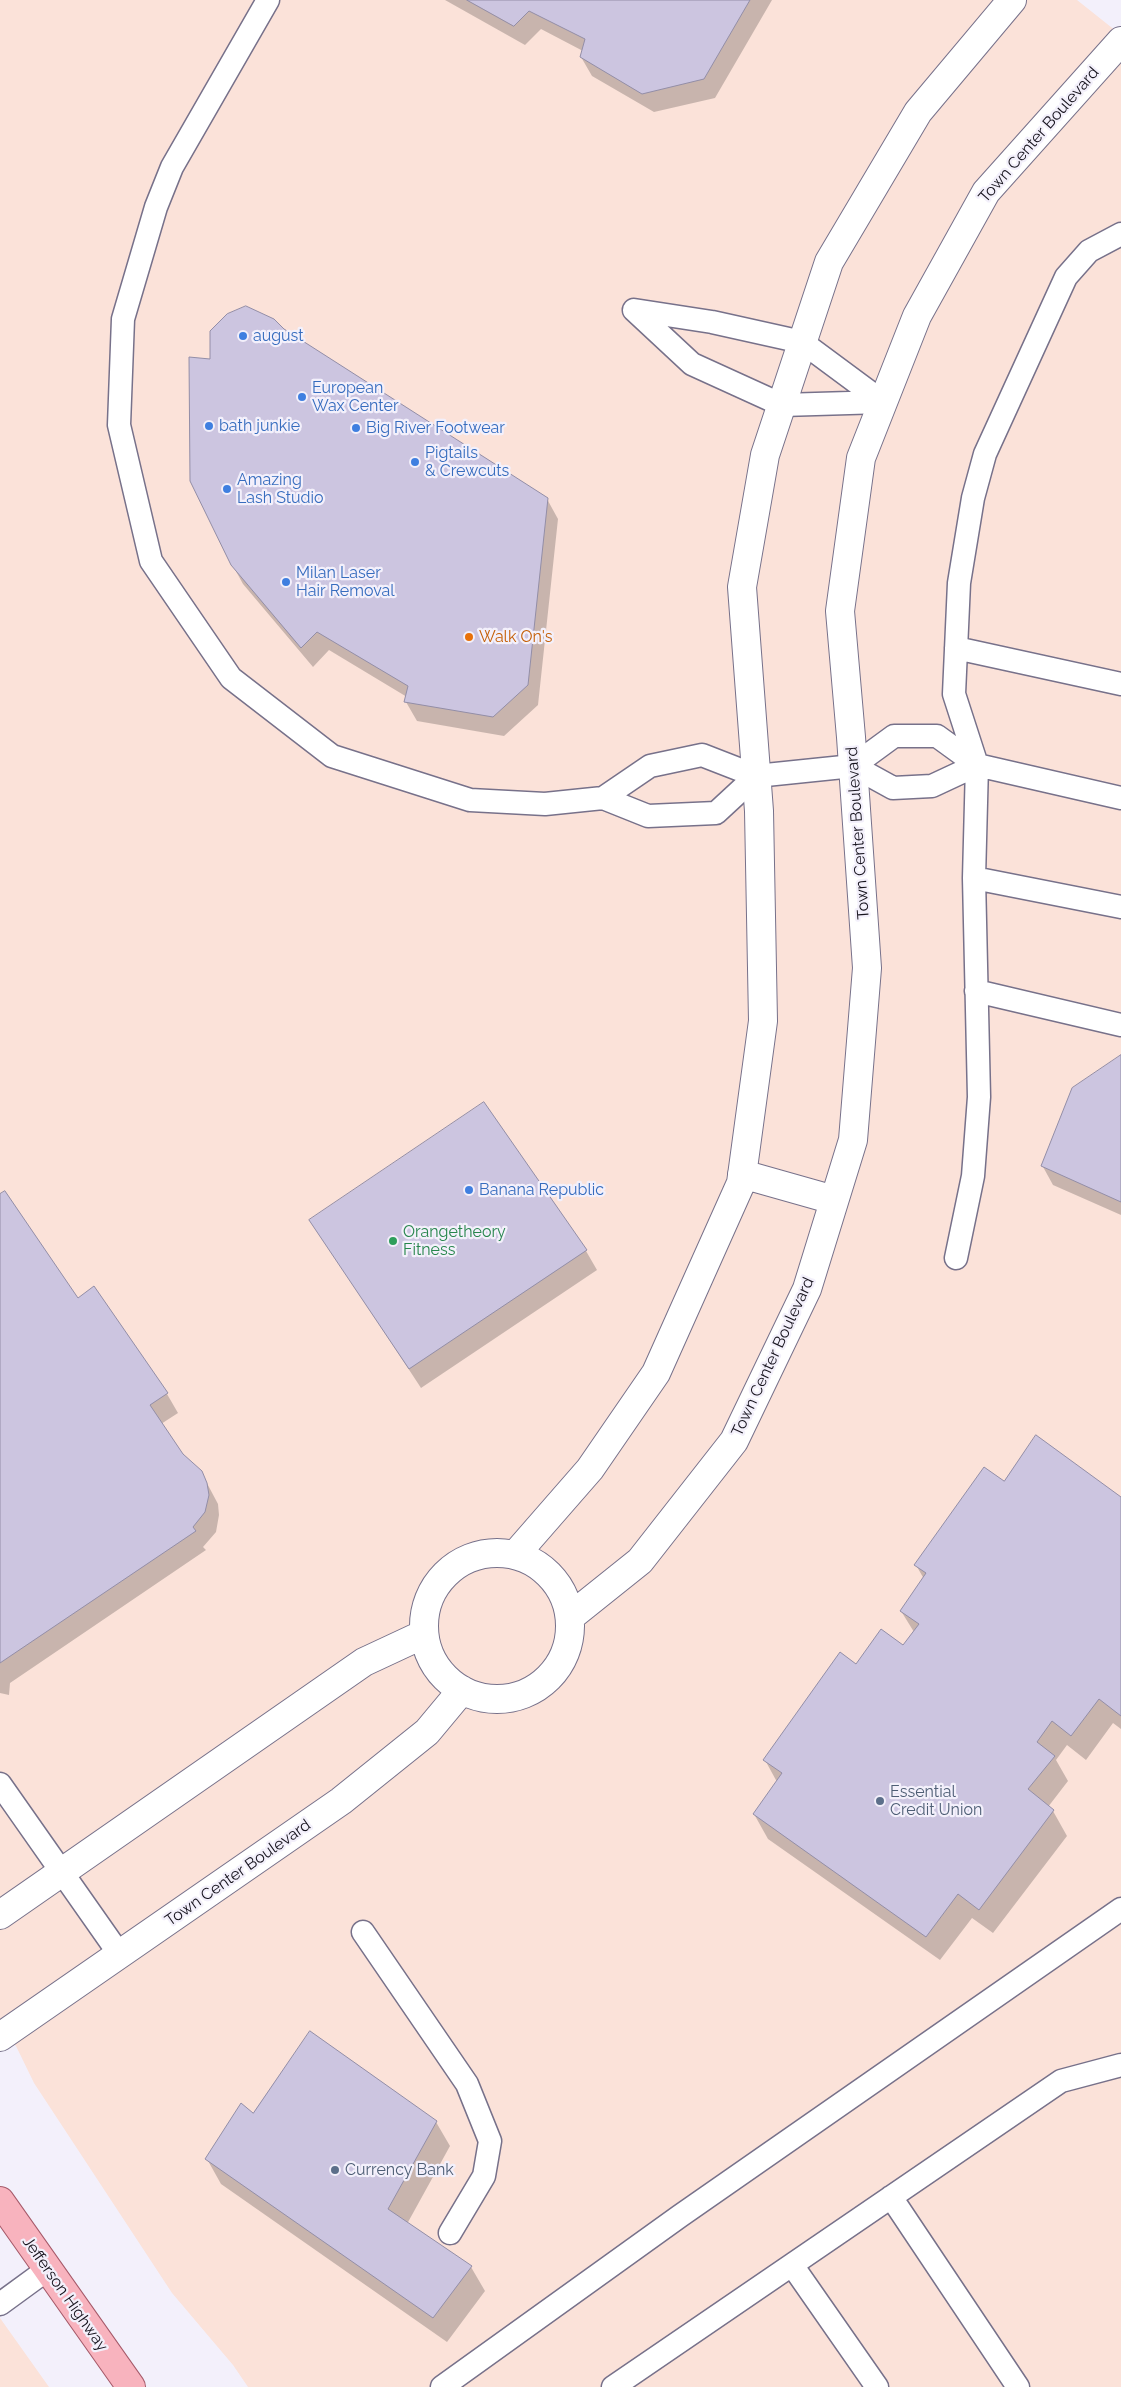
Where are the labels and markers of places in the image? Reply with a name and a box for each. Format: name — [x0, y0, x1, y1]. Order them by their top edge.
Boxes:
place label: august — [253, 326, 304, 346]
marker: august — [237, 330, 249, 342]
place label: European Wax Center — [312, 378, 399, 416]
marker: European Wax Center — [296, 391, 308, 403]
place label: bath junkie — [219, 416, 300, 436]
place label: Big River Footwear — [366, 418, 505, 438]
marker: bath junkie — [203, 420, 215, 432]
marker: Big River Footwear — [350, 422, 362, 434]
place label: Pigtails & Crewcuts — [425, 443, 509, 481]
marker: Pigtails & Crewcuts — [409, 456, 421, 468]
place label: Amazing Lash Studio — [237, 470, 324, 508]
marker: Amazing Lash Studio — [221, 483, 233, 495]
place label: Milan Laser Hair Removal — [296, 563, 395, 601]
marker: Milan Laser Hair Removal — [280, 576, 292, 588]
place label: Walk On's — [479, 627, 552, 647]
marker: Walk On's — [463, 631, 475, 643]
place label: Banana Republic — [479, 1180, 604, 1200]
marker: Banana Republic — [463, 1184, 475, 1196]
place label: Orangetheory Fitness — [403, 1222, 506, 1260]
marker: Orangetheory Fitness — [387, 1235, 399, 1247]
place label: Essential Credit Union — [890, 1782, 982, 1820]
marker: Essential Credit Union — [874, 1795, 886, 1807]
place label: Currency Bank — [345, 2160, 454, 2180]
marker: Currency Bank — [329, 2164, 341, 2176]

